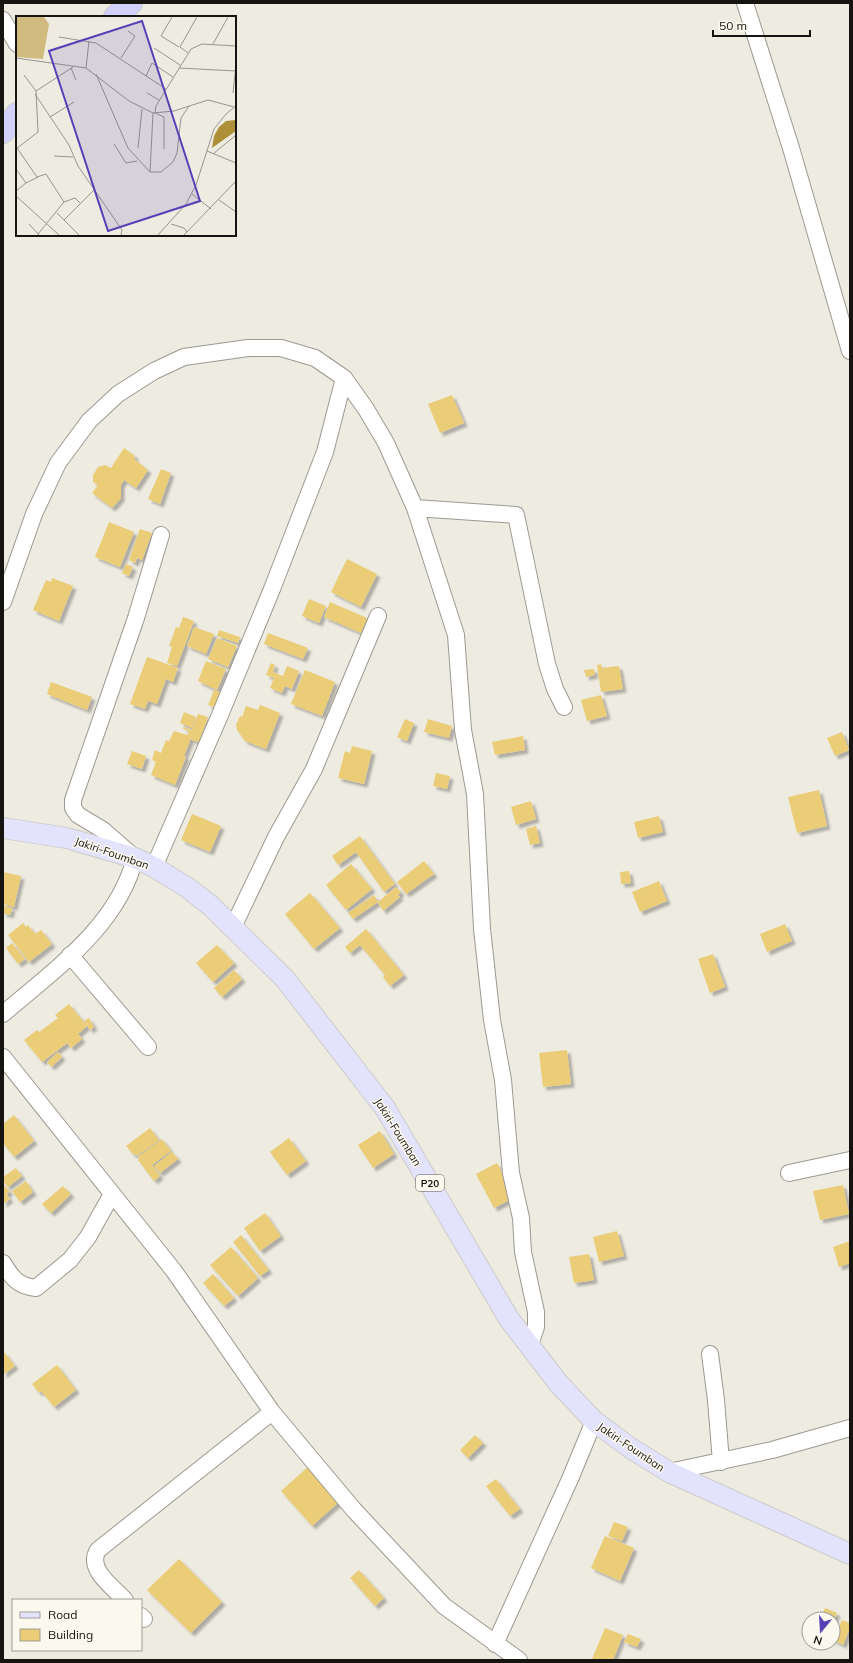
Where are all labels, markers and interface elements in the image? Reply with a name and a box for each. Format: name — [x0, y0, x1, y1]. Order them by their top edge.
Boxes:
scale bar — [713, 12, 810, 38]
inset map — [16, 16, 236, 236]
text: 50 m — [719, 18, 747, 33]
street label: Jakiri-Foumban — [73, 834, 151, 872]
street label: Jakiri-Foumban — [371, 1095, 425, 1169]
road number: P20 — [416, 1175, 444, 1191]
street label: Jakiri-Foumban — [595, 1419, 667, 1475]
legend — [12, 1599, 142, 1651]
text: Road — [48, 1607, 77, 1622]
north arrow — [801, 1611, 841, 1651]
text: Building — [48, 1627, 93, 1642]
text: N — [812, 1633, 824, 1648]

